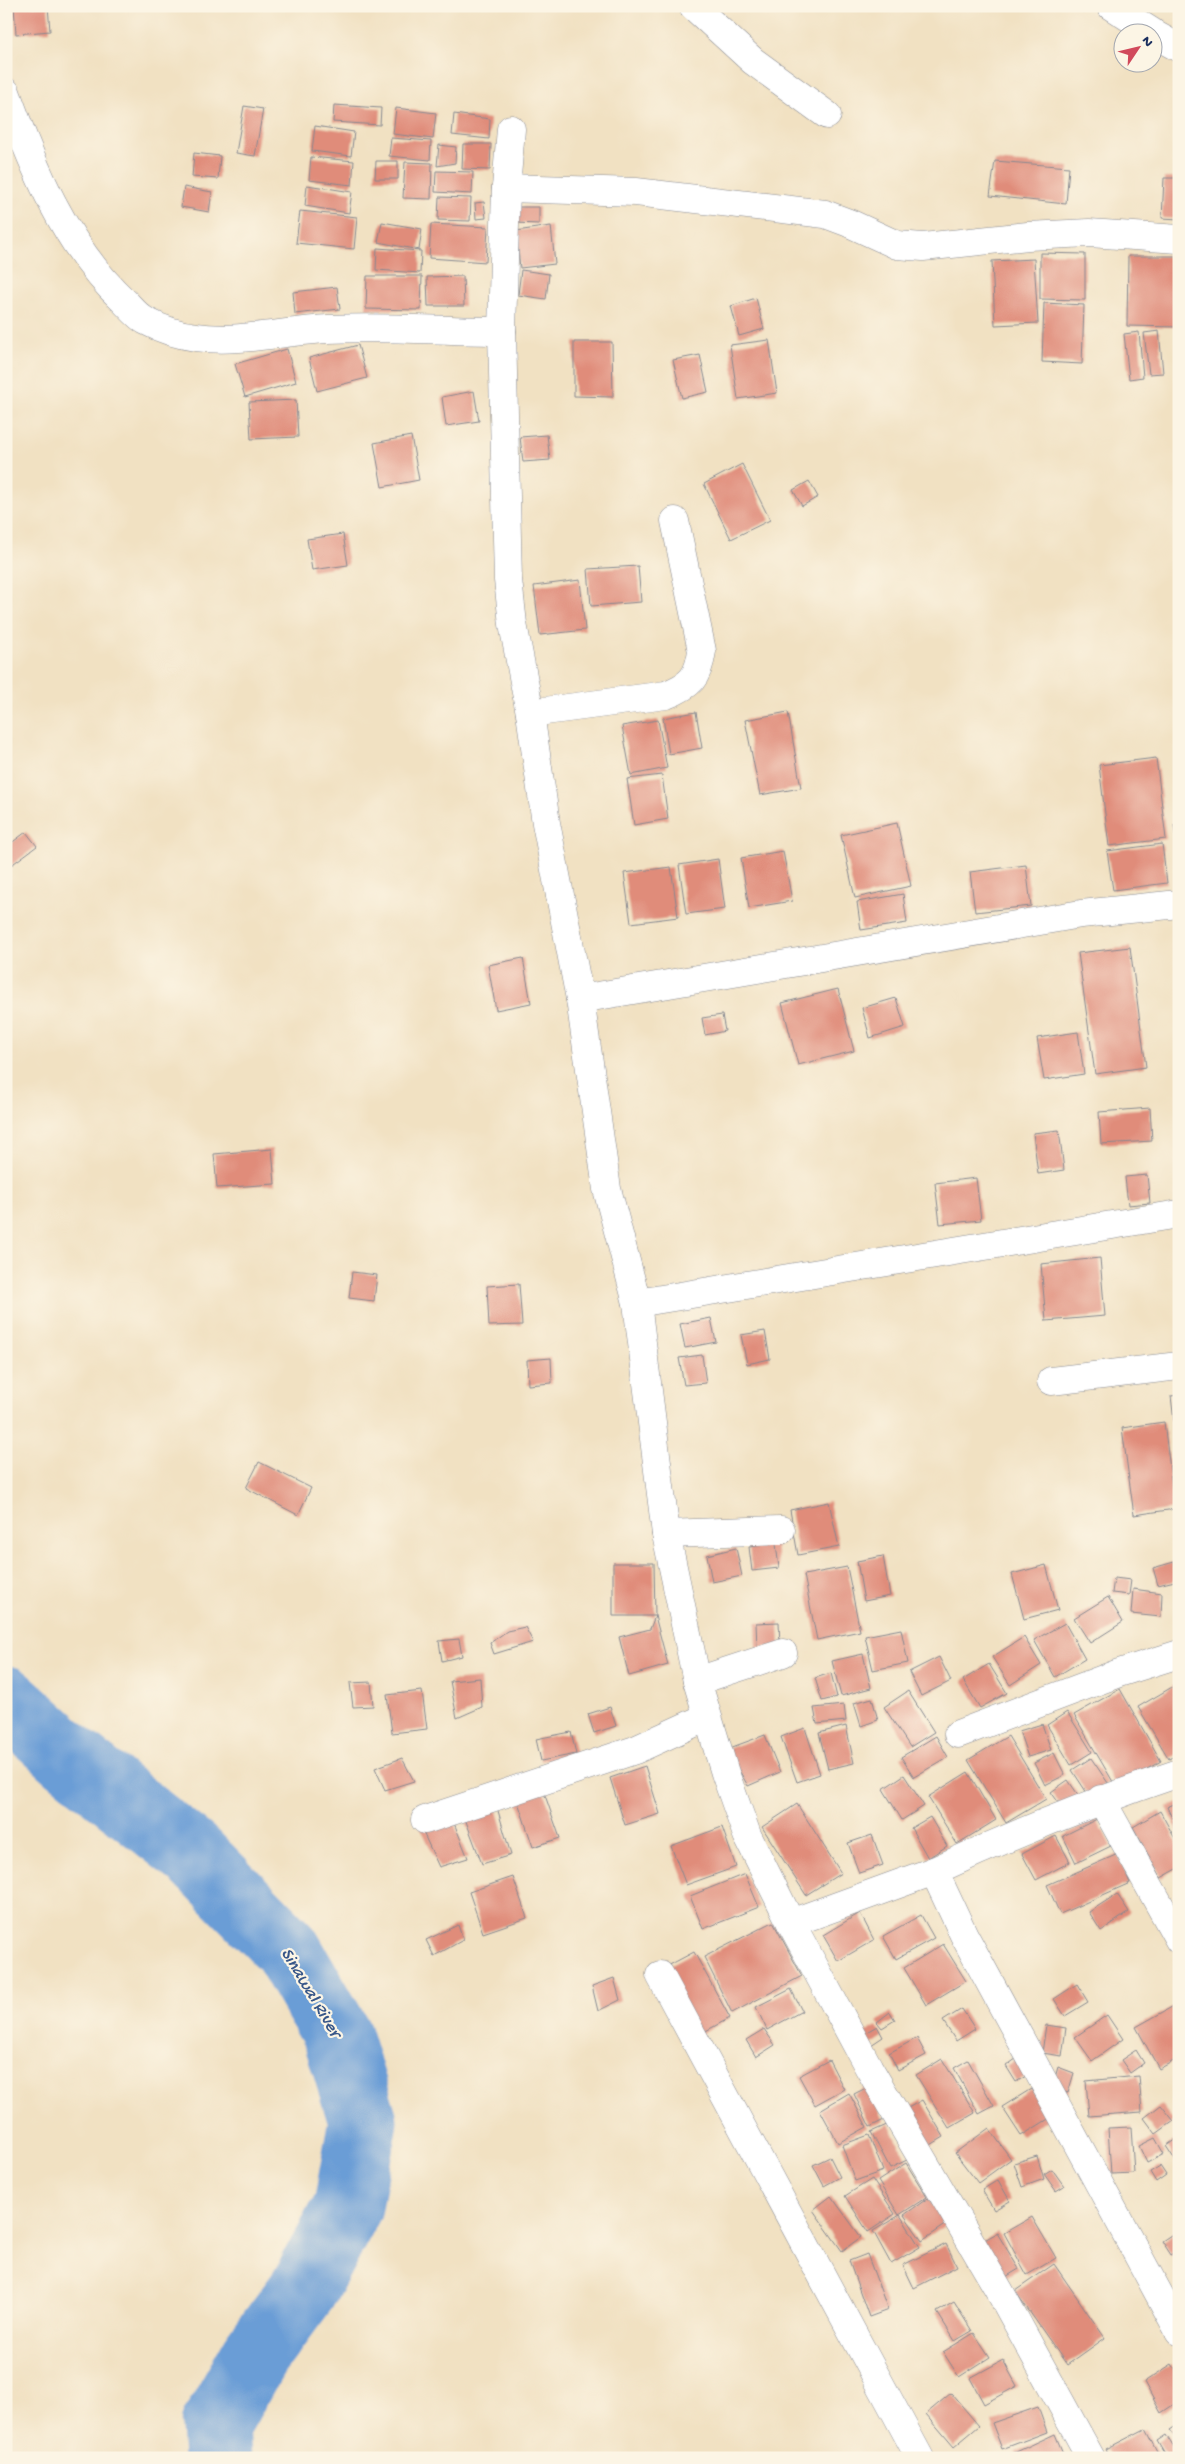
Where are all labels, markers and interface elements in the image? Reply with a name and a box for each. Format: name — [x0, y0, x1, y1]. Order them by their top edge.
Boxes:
north arrow — [1112, 22, 1162, 72]
text: N — [1137, 33, 1156, 51]
water label: Sinawal River — [275, 1945, 347, 2044]

